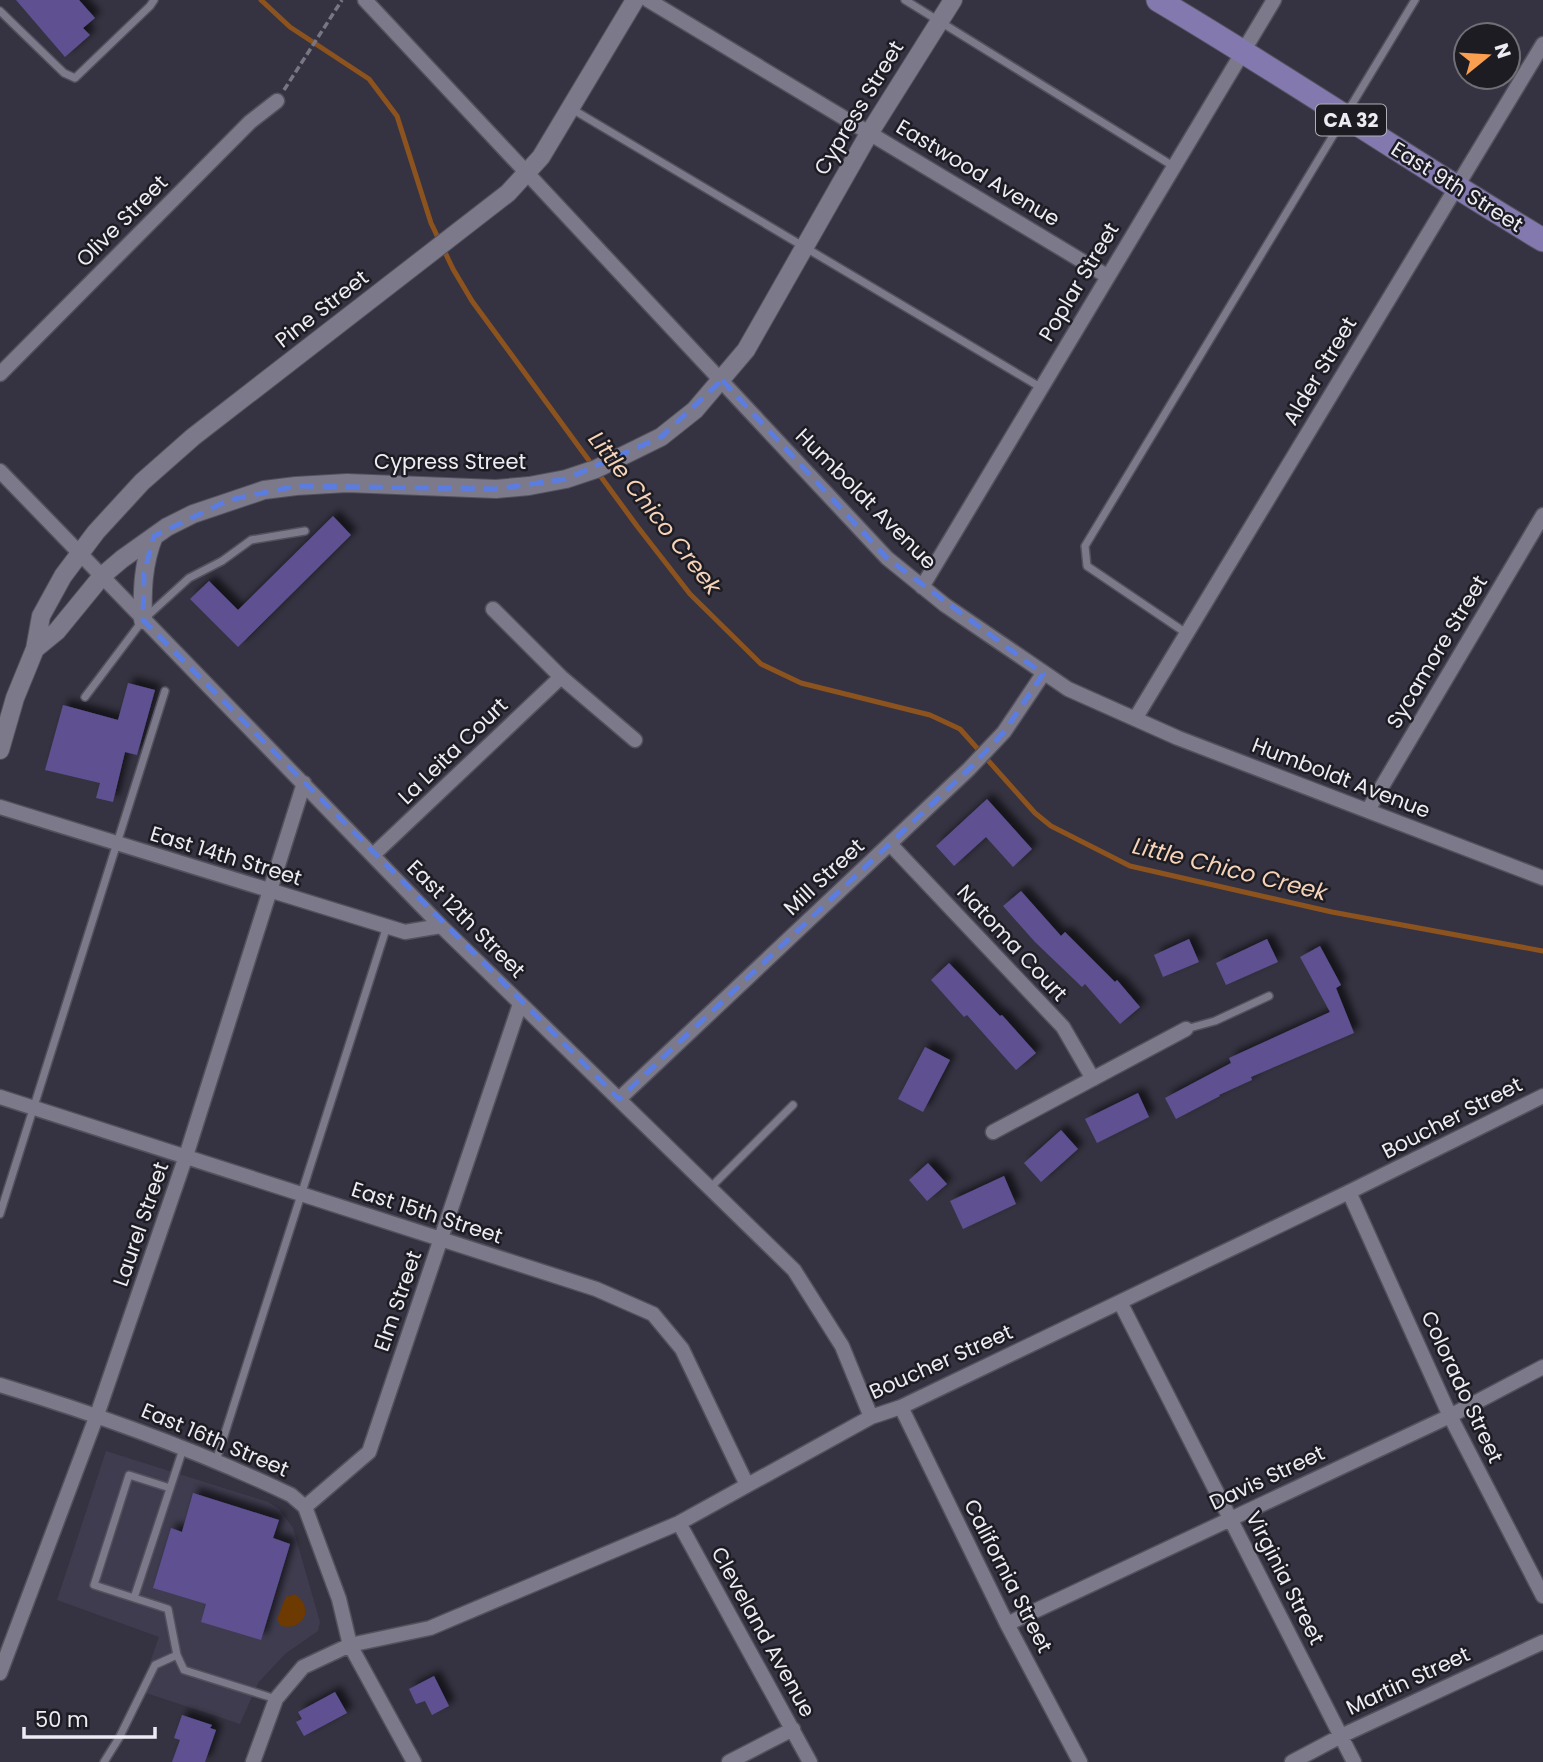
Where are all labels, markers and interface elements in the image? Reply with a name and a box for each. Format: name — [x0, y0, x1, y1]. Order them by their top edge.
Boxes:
north arrow — [1452, 21, 1522, 91]
street label: Cypress Street — [807, 35, 910, 180]
text: N — [1488, 40, 1518, 62]
road number: CA 32 — [1316, 104, 1386, 136]
street label: Eastwood Avenue — [891, 112, 1066, 233]
street label: East 9th Street — [1386, 134, 1529, 239]
street label: Olive Street — [69, 168, 174, 273]
street label: Poplar Street — [1032, 217, 1126, 347]
street label: Pine Street — [269, 263, 374, 354]
street label: Alder Street — [1276, 311, 1363, 430]
street label: Humboldt Avenue — [789, 422, 943, 576]
water label: Little Chico Creek — [581, 425, 730, 602]
street label: Cypress Street — [374, 447, 526, 476]
street label: Sycamore Street — [1379, 570, 1494, 734]
street label: La Leita Court — [391, 691, 514, 810]
street label: Humboldt Avenue — [1248, 730, 1434, 825]
street label: East 14th Street — [147, 819, 306, 892]
water label: Little Chico Creek — [1129, 829, 1332, 909]
street label: Mill Street — [777, 832, 870, 922]
street label: East 12th Street — [401, 853, 532, 984]
street label: Natoma Court — [951, 878, 1074, 1007]
street label: Boucher Street — [1377, 1070, 1527, 1165]
street label: Laurel Street — [106, 1158, 175, 1290]
street label: East 15th Street — [348, 1174, 506, 1251]
street label: Elm Street — [367, 1247, 428, 1355]
street label: Colorado Street — [1414, 1306, 1510, 1468]
street label: Boucher Street — [865, 1317, 1017, 1406]
street label: East 16th Street — [137, 1395, 293, 1484]
street label: Davis Street — [1204, 1438, 1329, 1517]
street label: California Street — [957, 1494, 1060, 1658]
street label: Virginia Street — [1239, 1506, 1332, 1650]
street label: Cleveland Avenue — [705, 1541, 822, 1722]
street label: Martin Street — [1341, 1639, 1474, 1722]
scale bar — [24, 1696, 156, 1740]
text: 50 m — [35, 1705, 89, 1734]

